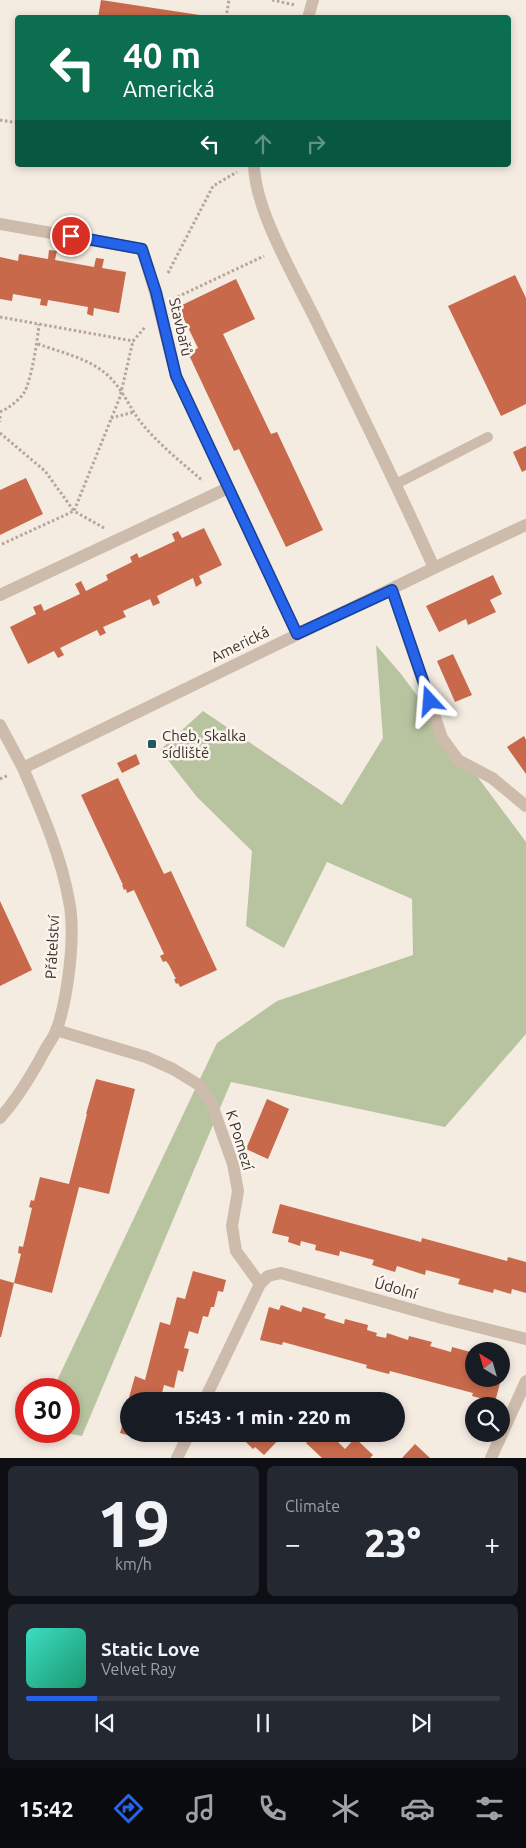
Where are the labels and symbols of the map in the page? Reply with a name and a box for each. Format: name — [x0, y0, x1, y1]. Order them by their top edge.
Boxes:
pin — [50, 215, 92, 257]
street label: Stavbařů — [166, 296, 196, 358]
street label: Americká — [208, 623, 272, 665]
position arrow — [403, 674, 455, 726]
place label: Cheb, Skalka sídliště — [162, 727, 246, 761]
marker: Cheb, Skalka sídliště — [146, 738, 158, 750]
street label: Přátelství — [42, 914, 62, 979]
street label: K Pomezí — [223, 1108, 257, 1172]
street label: Údolní — [373, 1274, 420, 1302]
north arrow — [465, 1342, 510, 1388]
speed limit sign: 30 — [15, 1378, 80, 1443]

